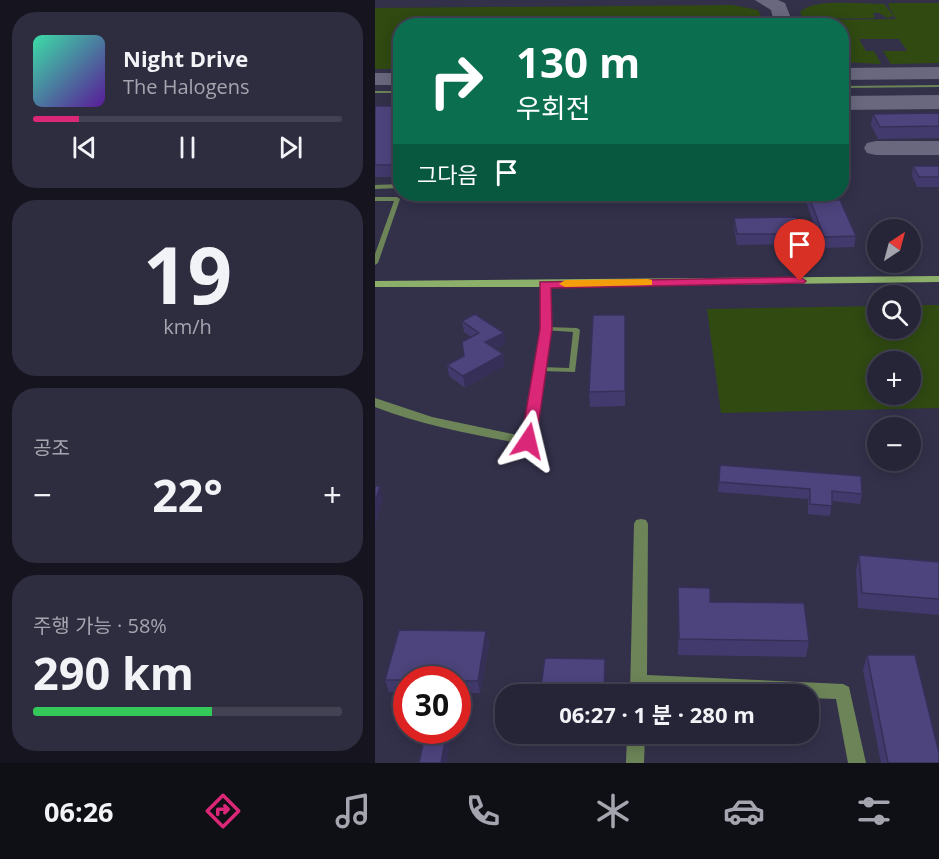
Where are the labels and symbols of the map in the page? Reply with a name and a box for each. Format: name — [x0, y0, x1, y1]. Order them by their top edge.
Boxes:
pin — [774, 219, 825, 281]
north arrow — [867, 219, 921, 273]
position arrow — [496, 409, 560, 473]
speed limit sign: 30 — [393, 666, 471, 744]

